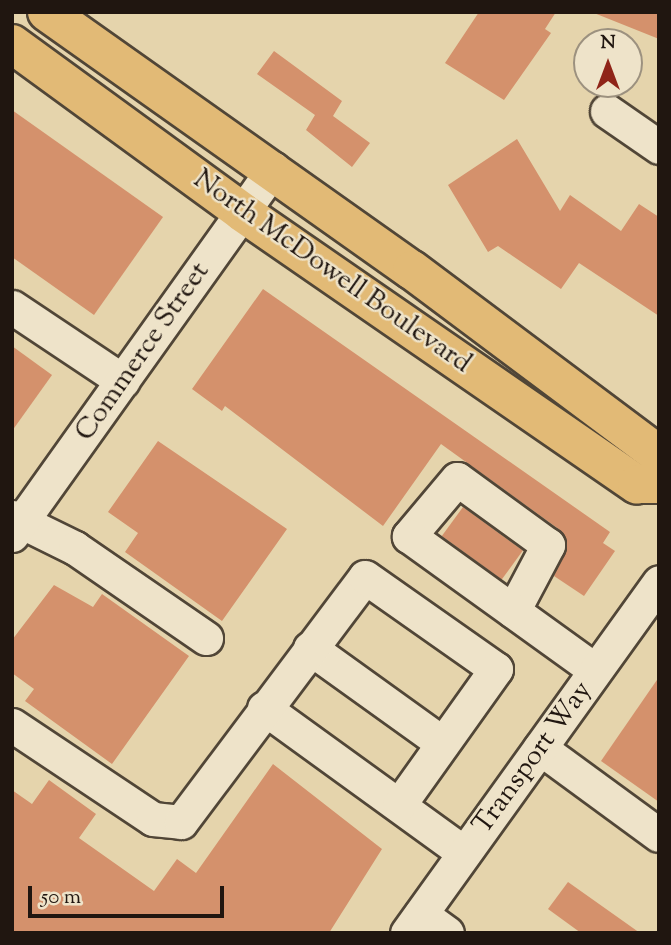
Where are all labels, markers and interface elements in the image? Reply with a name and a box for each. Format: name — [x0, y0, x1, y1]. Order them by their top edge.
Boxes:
north arrow — [573, 28, 643, 98]
text: N — [600, 30, 616, 57]
street label: North McDowell Boulevard — [186, 163, 478, 381]
street label: Commerce Street — [69, 256, 217, 448]
street label: Transport Way — [466, 675, 600, 841]
scale bar — [32, 872, 228, 916]
text: 50 m — [41, 883, 81, 913]

